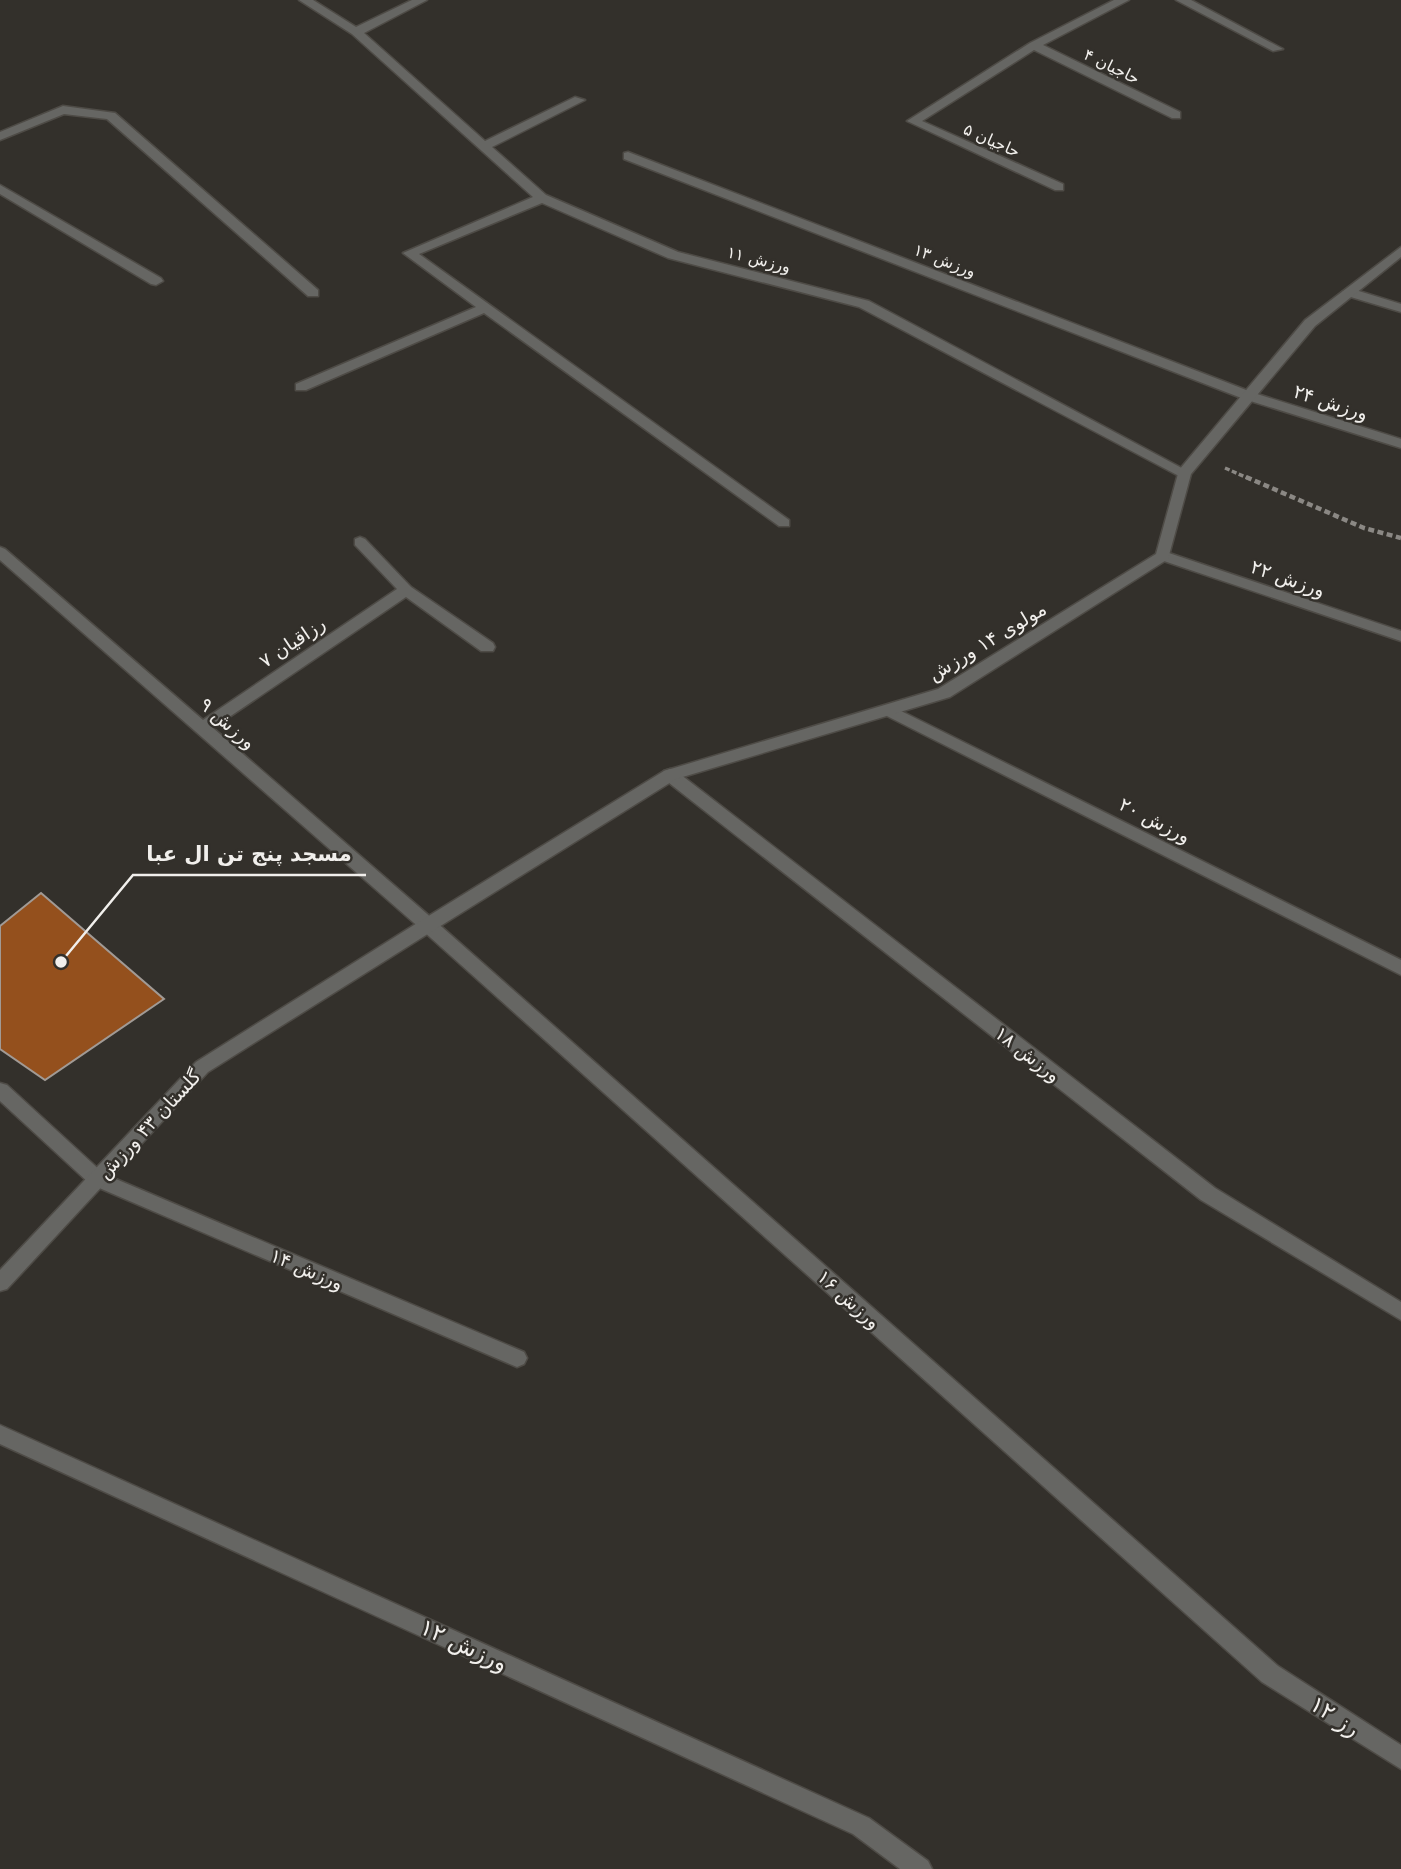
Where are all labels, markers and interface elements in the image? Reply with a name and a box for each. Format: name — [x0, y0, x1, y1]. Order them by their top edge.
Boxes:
street label: حاجیان ۴ — [1081, 45, 1143, 88]
street label: حاجیان ۵ — [961, 120, 1023, 161]
street label: ورزش ۱۳ — [911, 240, 979, 282]
street label: ورزش ۱۱ — [725, 242, 793, 278]
street label: ورزش ۲۴ — [1291, 380, 1371, 425]
street label: ورزش ۲۲ — [1248, 555, 1328, 602]
street label: مولوی ۱۴ ورزش — [924, 597, 1050, 686]
street label: رزاقیان ۷ — [255, 612, 330, 673]
street label: ورزش ۹ — [195, 693, 260, 754]
street label: ورزش ۲۰ — [1115, 793, 1194, 848]
callout: مسجد پنج تن ال عبا — [133, 833, 366, 875]
text: مسجد پنج تن ال عبا — [146, 842, 352, 866]
street label: ورزش ۱۸ — [990, 1022, 1065, 1087]
street label: گلستان ۴۳ ورزش — [93, 1064, 206, 1184]
street label: ورزش ۱۴ — [267, 1244, 347, 1295]
street label: ورزش ۱۶ — [812, 1265, 885, 1334]
street label: ورزش ۱۲ — [416, 1613, 512, 1677]
street label: رز ۱۲ — [1305, 1690, 1365, 1743]

